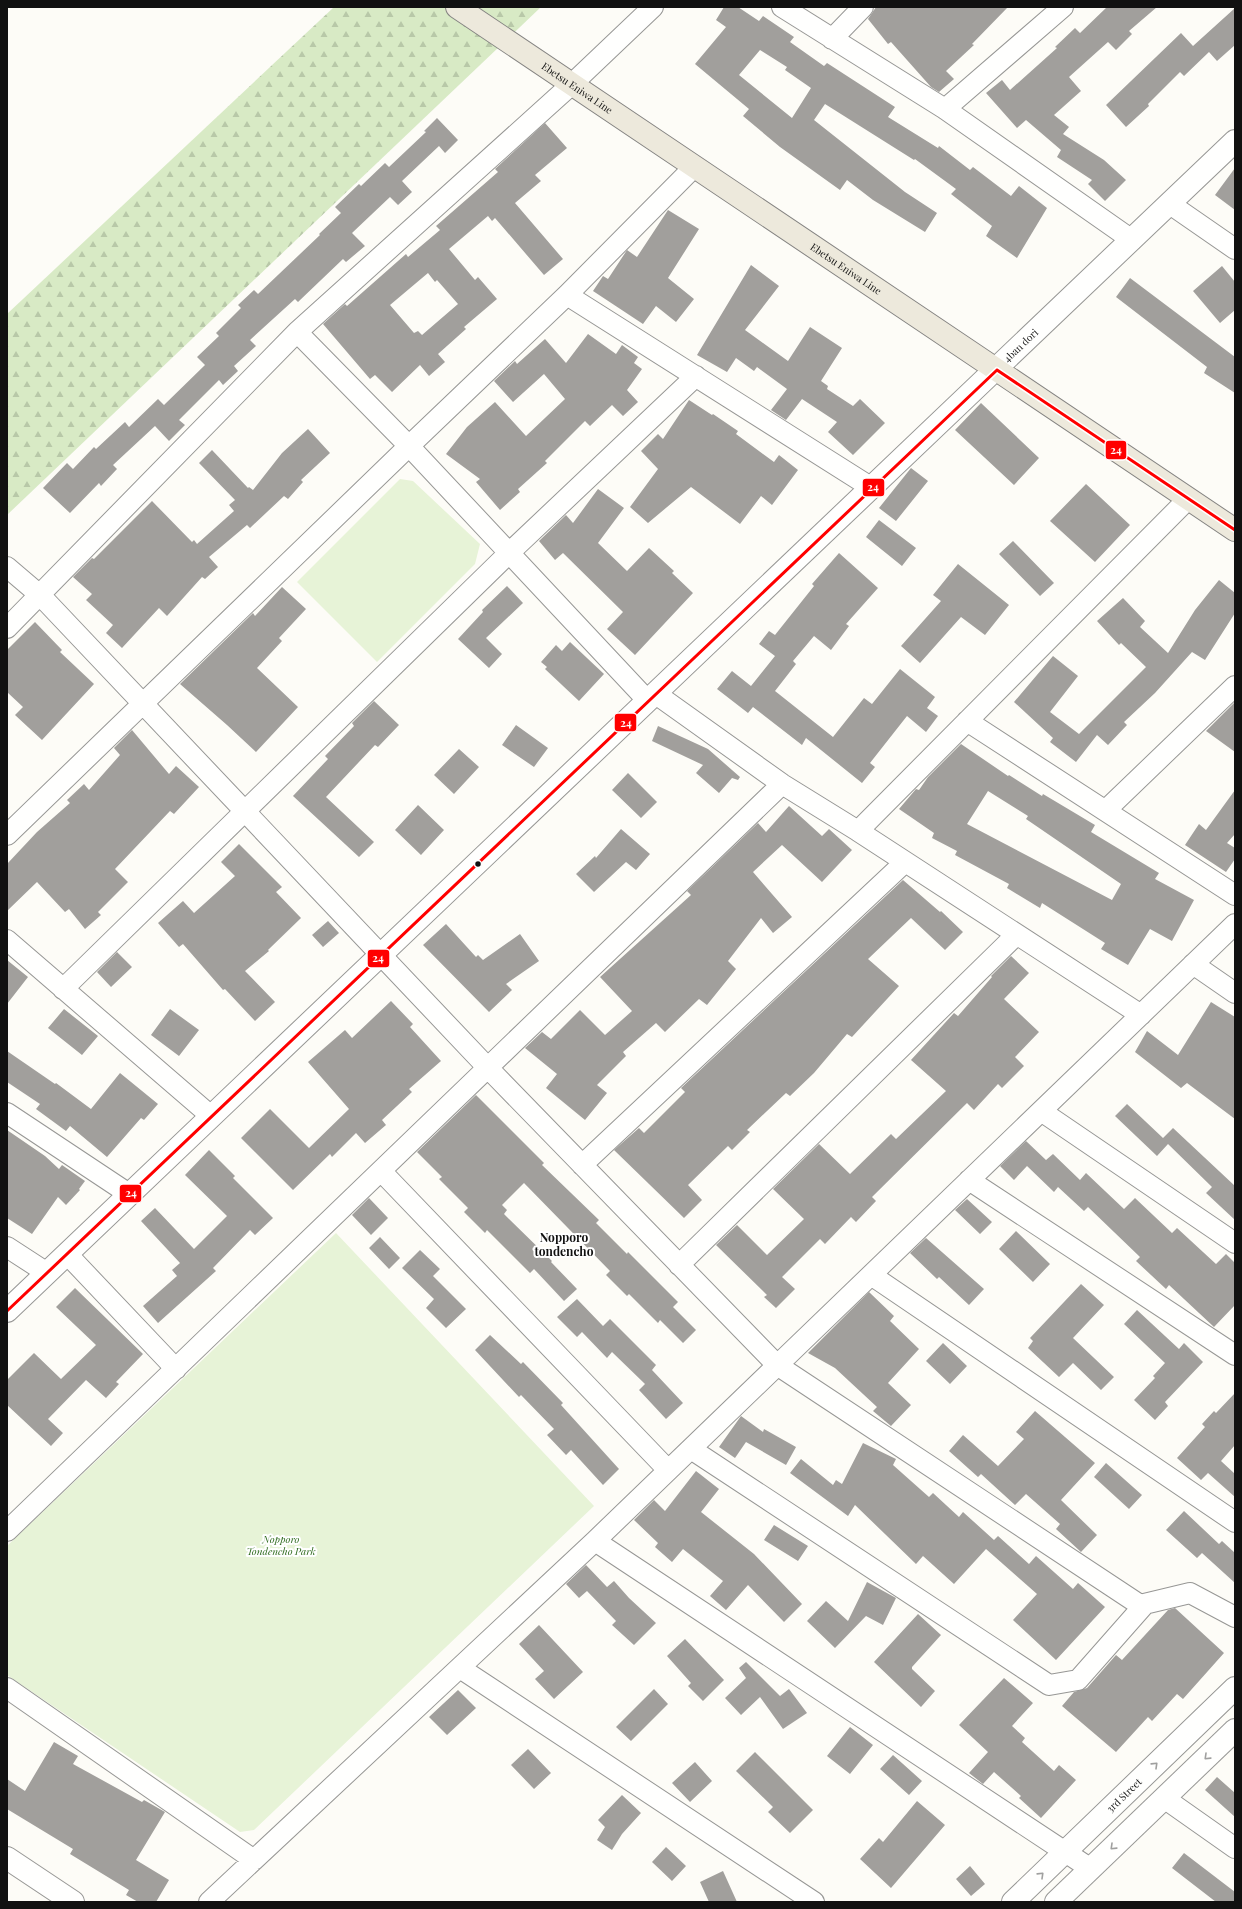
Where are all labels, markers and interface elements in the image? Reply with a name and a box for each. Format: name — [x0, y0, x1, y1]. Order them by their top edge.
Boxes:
street label: Ebetsu Eniwa Line — [539, 59, 616, 117]
street label: Ebetsu Eniwa Line — [808, 240, 885, 298]
street label: 4ban dori — [1000, 325, 1041, 365]
line badge: 24 — [1105, 440, 1127, 460]
text: 24 — [1110, 442, 1122, 457]
line badge: 24 — [862, 478, 885, 497]
text: 24 — [867, 479, 879, 494]
line badge: 24 — [614, 713, 637, 732]
text: 24 — [620, 715, 632, 730]
unlabelled marker — [473, 859, 483, 869]
line badge: 24 — [367, 949, 390, 968]
text: 24 — [372, 950, 384, 965]
line badge: 24 — [119, 1184, 142, 1203]
text: 24 — [125, 1185, 137, 1200]
district label: Nopporo tondencho — [534, 1229, 594, 1259]
park label: Nopporo Tondencho Park — [246, 1532, 316, 1558]
one-way arrow — [1204, 1753, 1212, 1760]
one-way arrow — [1150, 1762, 1158, 1770]
street label: 3rd Street — [1103, 1775, 1145, 1815]
one-way arrow — [1110, 1843, 1118, 1850]
one-way arrow — [1036, 1872, 1044, 1880]

